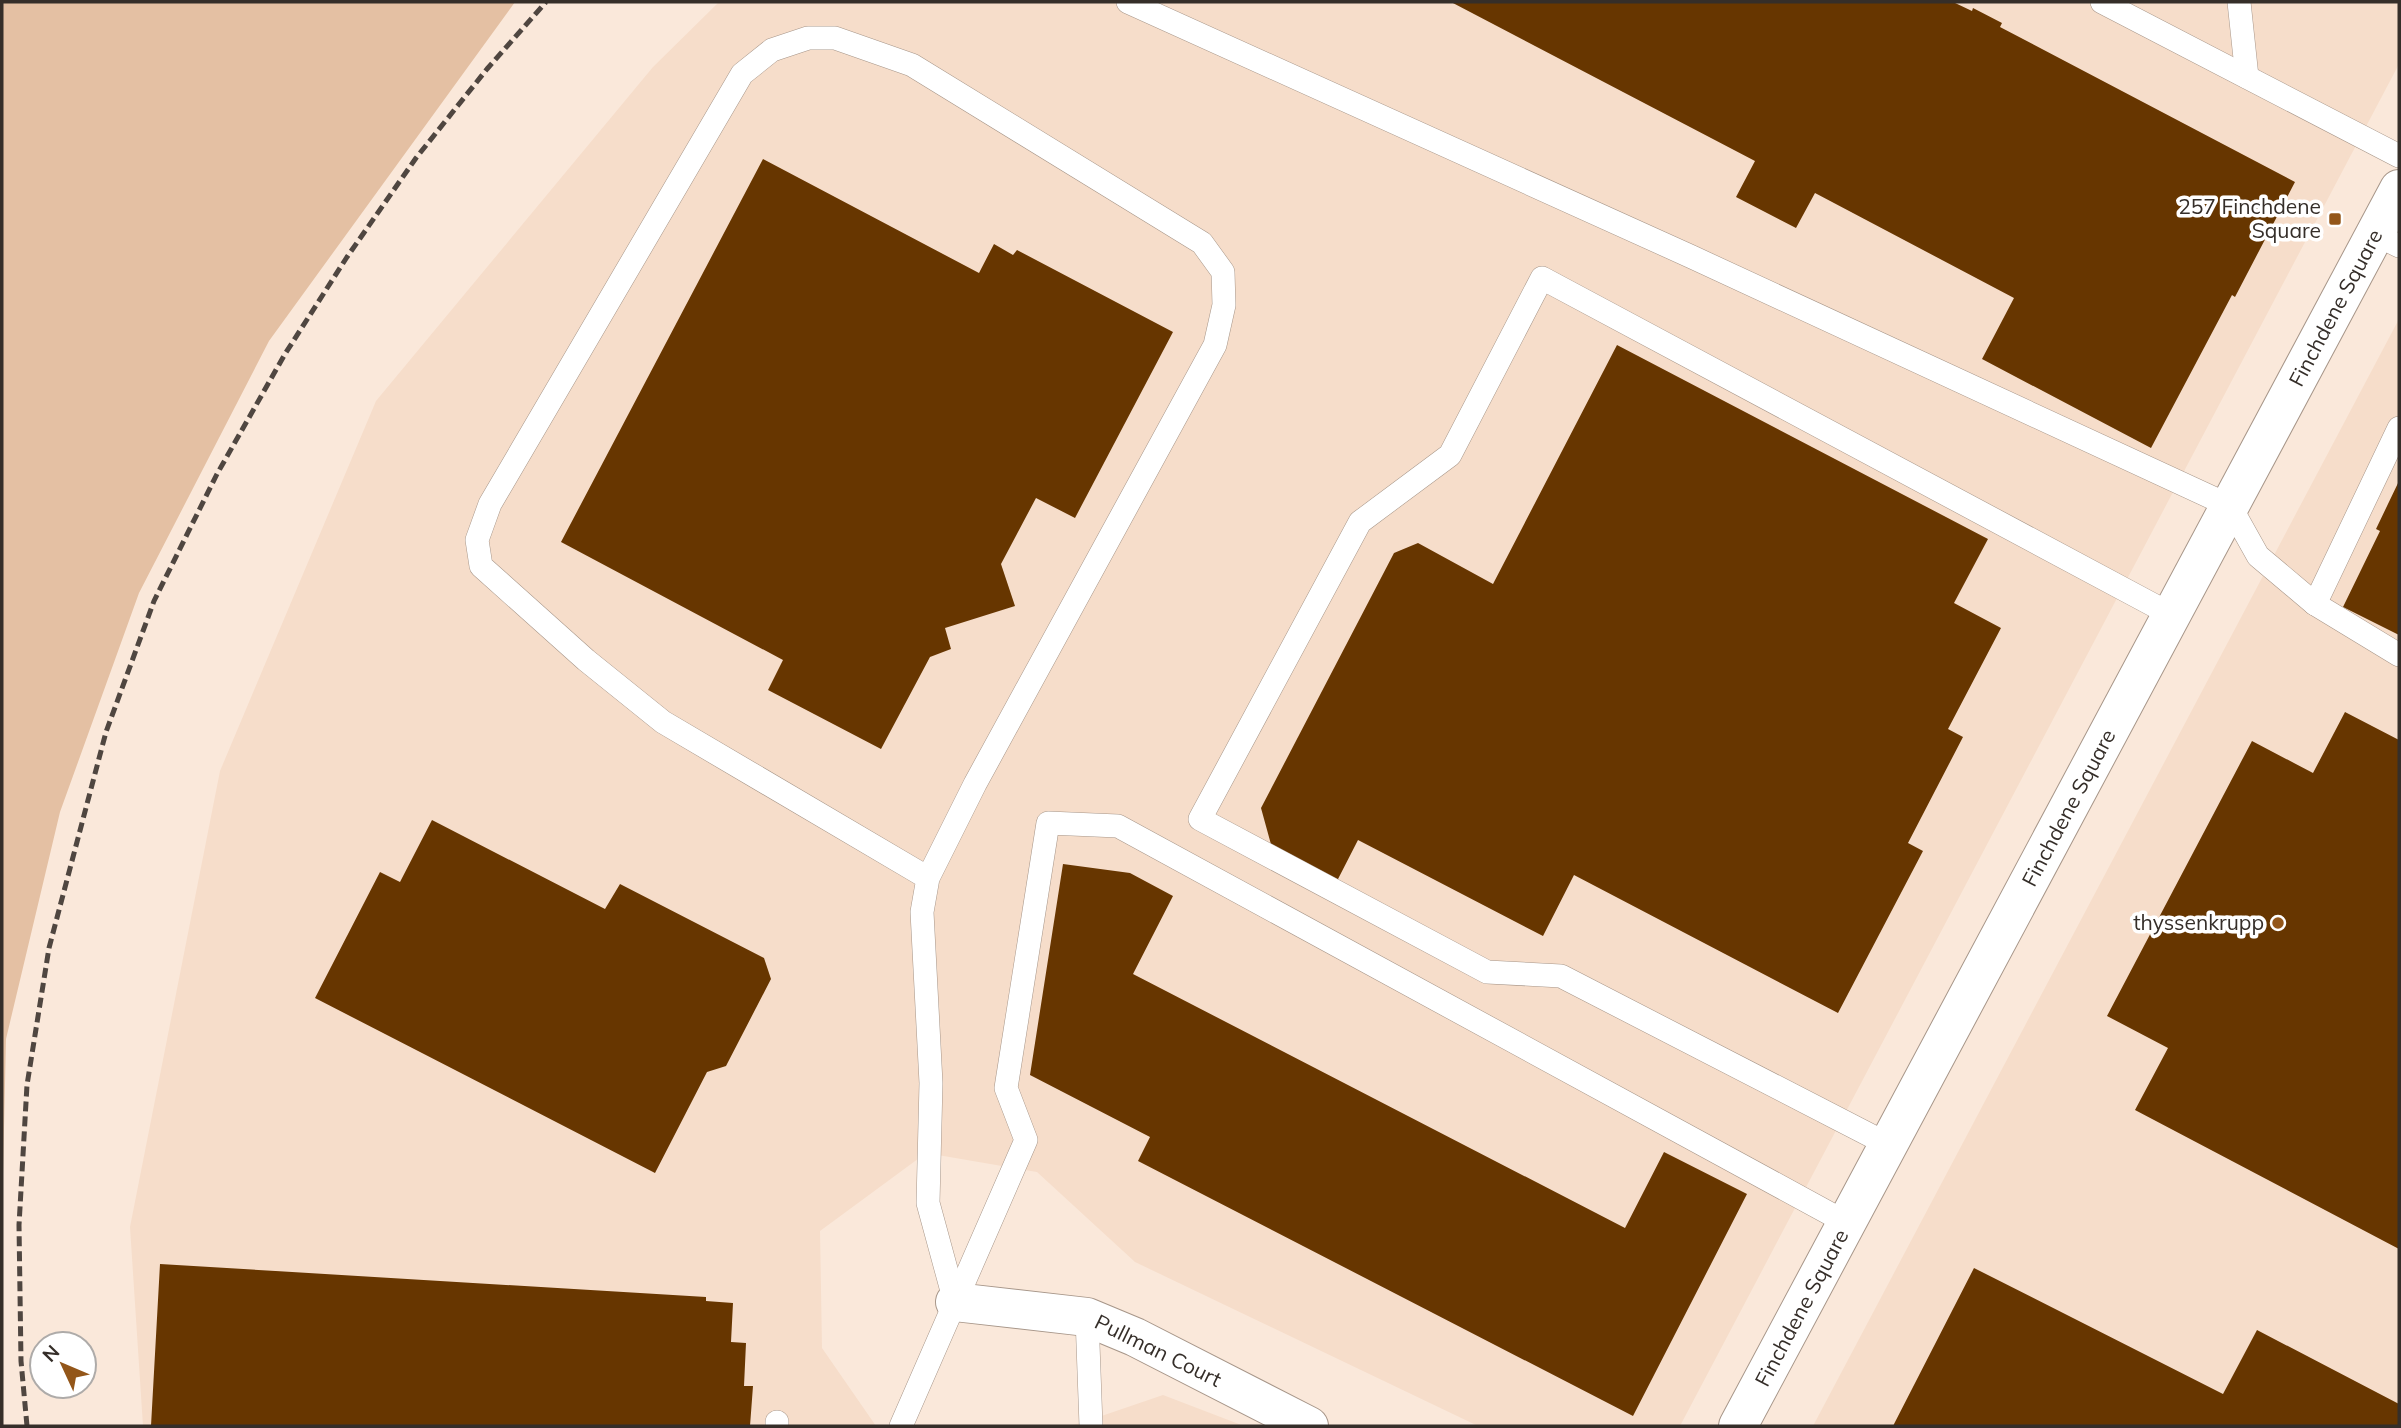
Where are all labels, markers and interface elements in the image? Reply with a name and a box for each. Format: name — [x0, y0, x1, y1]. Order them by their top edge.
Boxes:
place label: 257 Finchdene Square — [2178, 193, 2321, 243]
marker: 257 Finchdene Square — [2327, 211, 2343, 227]
street label: Finchdene Square — [2283, 224, 2388, 391]
street label: Finchdene Square — [2016, 724, 2121, 891]
place label: thyssenkrupp — [2133, 909, 2264, 935]
marker: thyssenkrupp — [2270, 915, 2286, 931]
street label: Finchdene Square — [1749, 1224, 1854, 1391]
street label: Pullman Court — [1091, 1308, 1226, 1392]
north arrow — [28, 1330, 98, 1400]
text: N — [37, 1340, 64, 1367]

